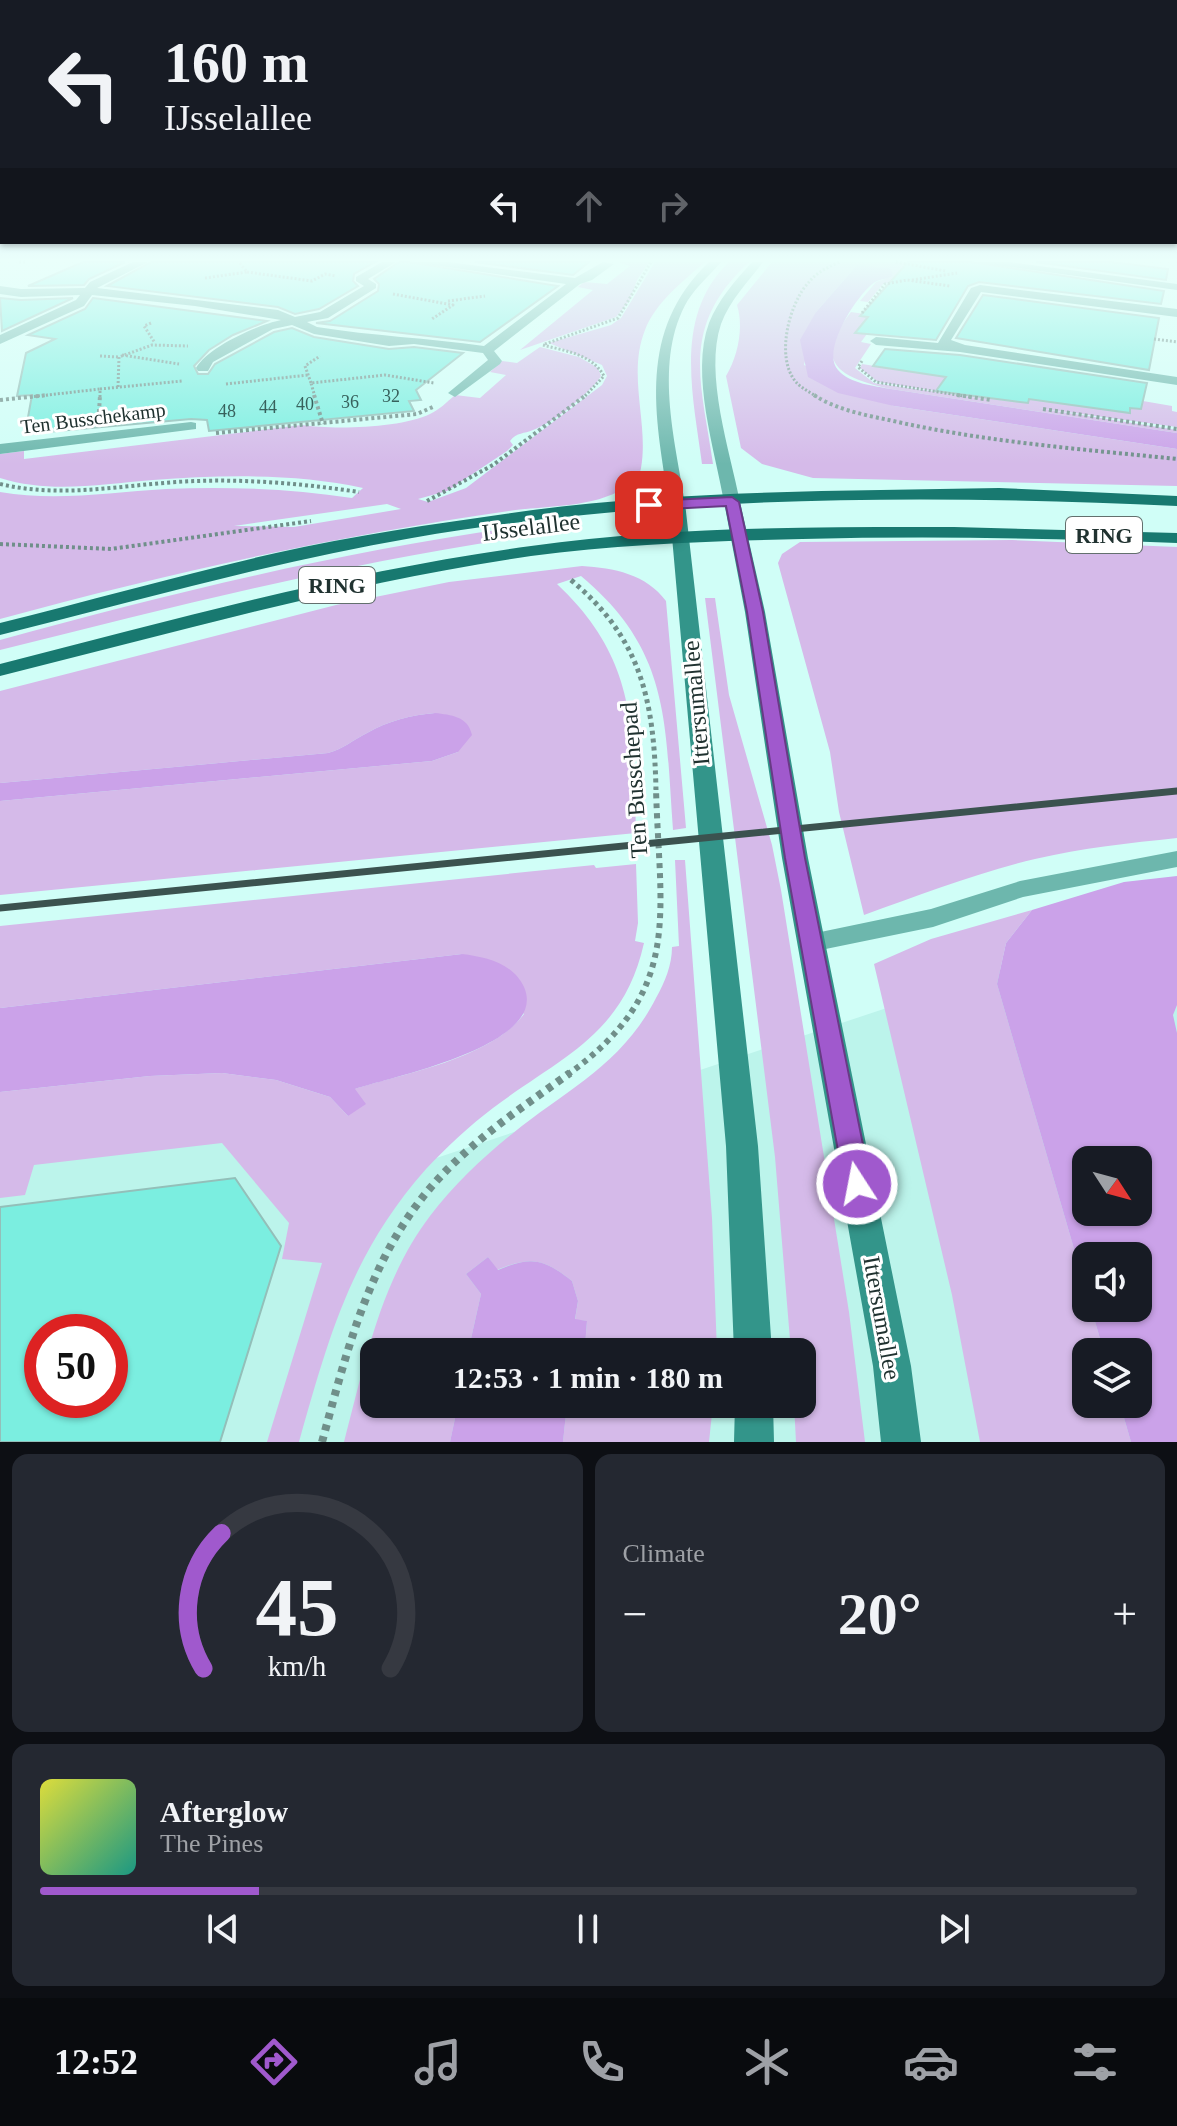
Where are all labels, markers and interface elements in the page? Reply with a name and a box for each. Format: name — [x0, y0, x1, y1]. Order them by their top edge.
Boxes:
icon: left — [32, 32, 136, 136]
text: 160 m — [164, 32, 309, 94]
text: IJsselallee — [164, 98, 312, 138]
icon: left — [483, 184, 527, 228]
icon: ahead — [567, 184, 611, 228]
icon: right — [651, 184, 695, 228]
house number: 32 — [382, 386, 400, 406]
house number: 36 — [341, 392, 359, 412]
house number: 40 — [296, 394, 314, 414]
house number: 44 — [259, 397, 277, 417]
street label: Ten Busschekamp — [19, 398, 167, 439]
house number: 48 — [218, 401, 236, 421]
pin — [615, 471, 683, 539]
icon: arrive — [627, 483, 671, 527]
street label: IJsselallee — [480, 508, 582, 546]
road number: RING — [1066, 517, 1142, 553]
road number: RING — [299, 567, 375, 603]
street label: Ittersumallee — [678, 639, 714, 767]
street label: Ten Busschepad — [616, 701, 652, 859]
position arrow — [815, 1142, 899, 1226]
north arrow — [1072, 1146, 1152, 1226]
map controls — [1072, 1146, 1152, 1418]
button: sound — [1072, 1242, 1152, 1322]
street label: Ittersumallee — [858, 1254, 906, 1382]
speed limit sign: 50 — [24, 1314, 128, 1418]
button: layers — [1072, 1338, 1152, 1418]
text: 12:53 · 1 min · 180 m — [453, 1361, 723, 1394]
text: Climate — [623, 1539, 705, 1568]
text: 45 — [256, 1561, 339, 1653]
text: 20° — [838, 1581, 922, 1647]
text: − — [623, 1590, 647, 1639]
text: + — [1112, 1590, 1137, 1639]
text: km/h — [268, 1651, 327, 1682]
text: Afterglow — [160, 1795, 288, 1828]
text: The Pines — [160, 1829, 263, 1858]
icon: previous — [201, 1907, 245, 1951]
icon: pause — [566, 1907, 610, 1951]
icon: next — [932, 1907, 976, 1951]
icon: directions — [246, 2034, 302, 2090]
icon: music — [410, 2034, 466, 2090]
icon: phone — [574, 2034, 630, 2090]
icon: climate — [739, 2034, 795, 2090]
icon: car — [903, 2034, 959, 2090]
icon: filters — [1067, 2034, 1123, 2090]
text: 12:52 — [54, 2042, 138, 2082]

